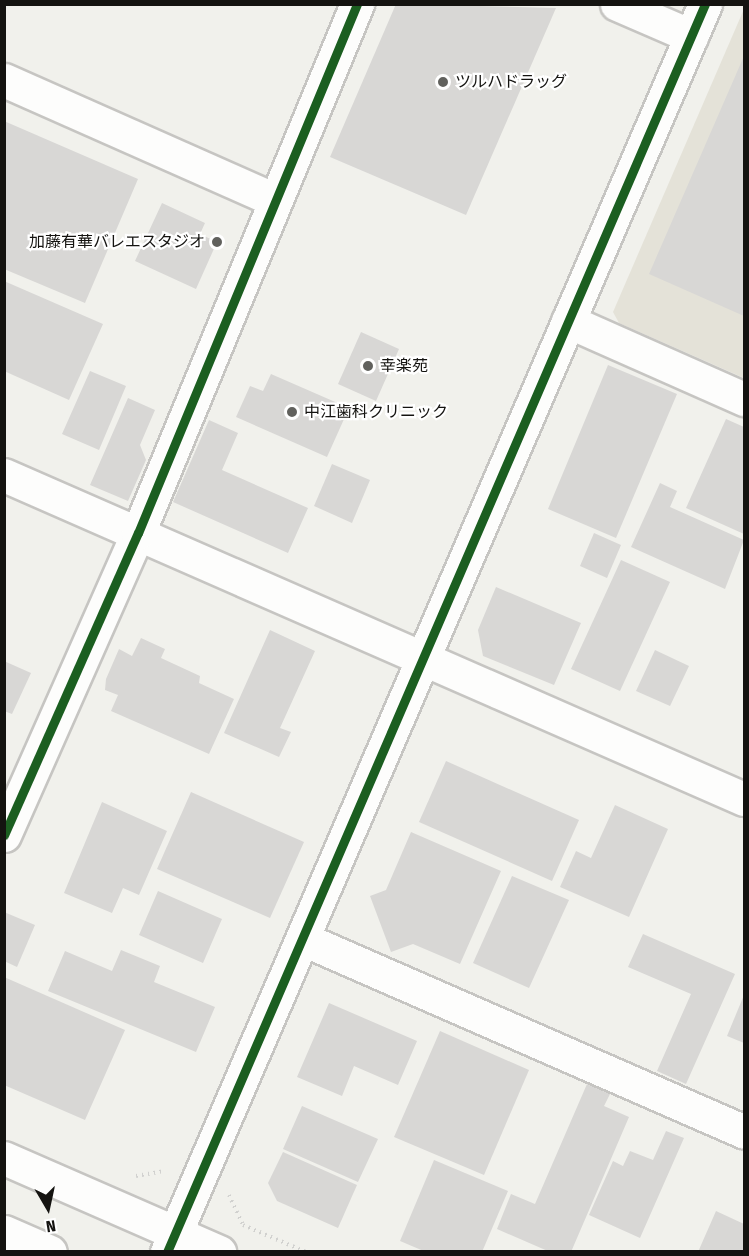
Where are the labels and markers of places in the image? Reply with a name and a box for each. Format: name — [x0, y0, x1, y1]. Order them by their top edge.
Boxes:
place label: ツルハドラッグ — [455, 72, 567, 92]
marker: ツルハドラッグ — [436, 75, 450, 89]
place label: 加藤有華バレエスタジオ — [29, 232, 205, 252]
marker: 加藤有華バレエスタジオ — [210, 235, 224, 249]
place label: 幸楽苑 — [380, 356, 428, 376]
marker: 幸楽苑 — [361, 359, 375, 373]
place label: 中江歯科クリニック — [304, 402, 448, 422]
marker: 中江歯科クリニック — [285, 405, 299, 419]

